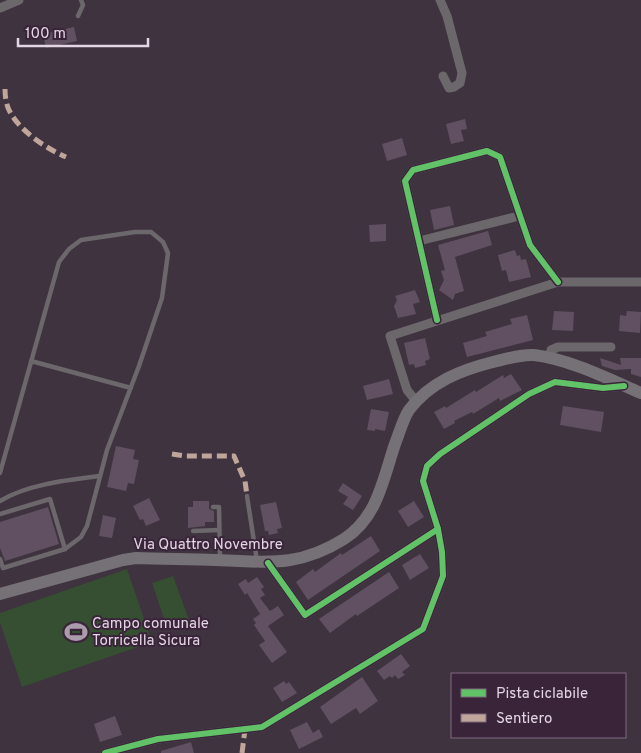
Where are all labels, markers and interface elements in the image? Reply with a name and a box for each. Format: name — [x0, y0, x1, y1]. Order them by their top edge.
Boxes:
scale bar — [18, 15, 148, 47]
text: 100 m — [25, 25, 66, 44]
street label: Via Quattro Novembre — [133, 536, 283, 555]
place label: Campo comunale Torricella Sicura — [92, 615, 209, 651]
sports icon: Campo comunale Torricella Sicura — [63, 619, 89, 645]
legend — [451, 673, 626, 738]
text: Pista ciclabile — [496, 685, 588, 704]
text: Sentiero — [496, 710, 552, 729]

